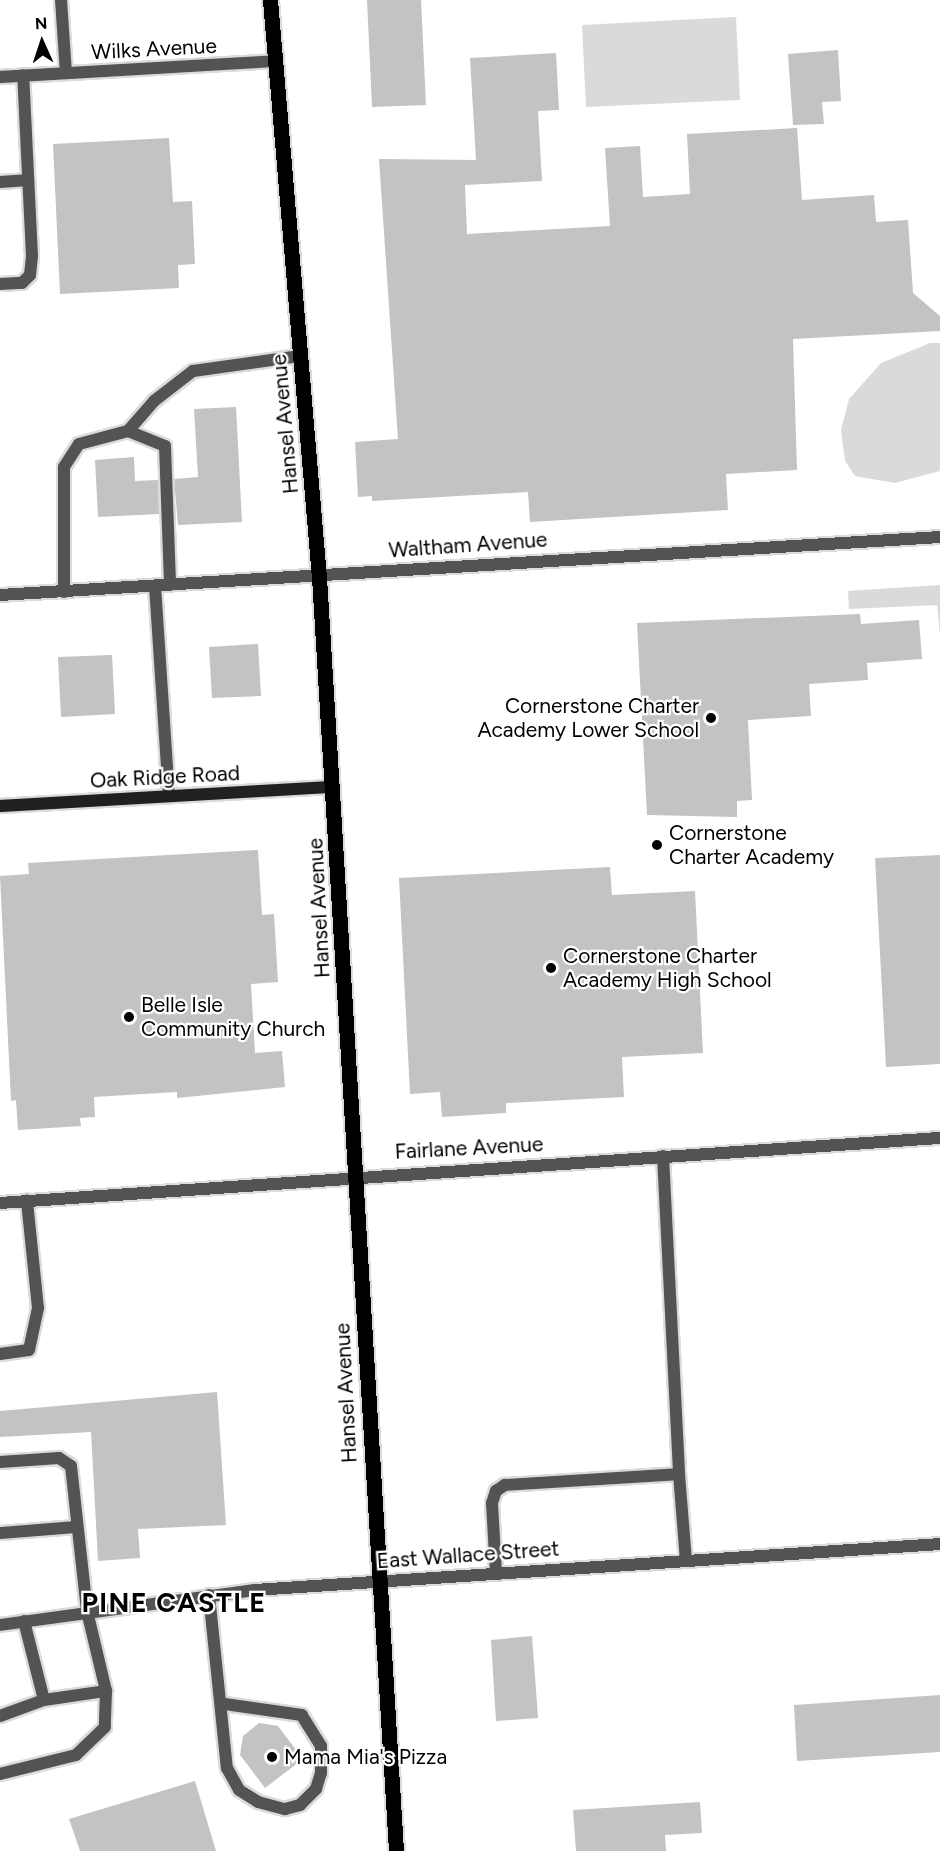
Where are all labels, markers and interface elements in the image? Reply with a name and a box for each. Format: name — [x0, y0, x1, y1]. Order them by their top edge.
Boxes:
north arrow — [12, 12, 72, 72]
text: N — [34, 14, 48, 33]
street label: Wilks Avenue — [91, 33, 217, 65]
street label: Hansel Avenue — [266, 353, 304, 495]
street label: Waltham Avenue — [388, 527, 548, 563]
place label: Cornerstone Charter Academy Lower School — [477, 693, 699, 743]
marker: Cornerstone Charter Academy Lower School — [704, 711, 718, 725]
street label: Oak Ridge Road — [89, 760, 241, 794]
place label: Cornerstone Charter Academy — [669, 820, 834, 870]
street label: Hansel Avenue — [303, 837, 335, 979]
marker: Cornerstone Charter Academy — [650, 838, 664, 852]
place label: Cornerstone Charter Academy High School — [563, 943, 772, 993]
marker: Cornerstone Charter Academy High School — [544, 961, 558, 975]
place label: Belle Isle Community Church — [141, 992, 325, 1042]
marker: Belle Isle Community Church — [122, 1010, 136, 1024]
street label: Fairlane Avenue — [394, 1132, 544, 1164]
street label: Hansel Avenue — [330, 1322, 362, 1464]
street label: East Wallace Street — [376, 1536, 560, 1574]
district label: PINE CASTLE — [81, 1587, 267, 1619]
place label: Mama Mia's Pizza — [284, 1744, 447, 1770]
marker: Mama Mia's Pizza — [265, 1750, 279, 1764]

